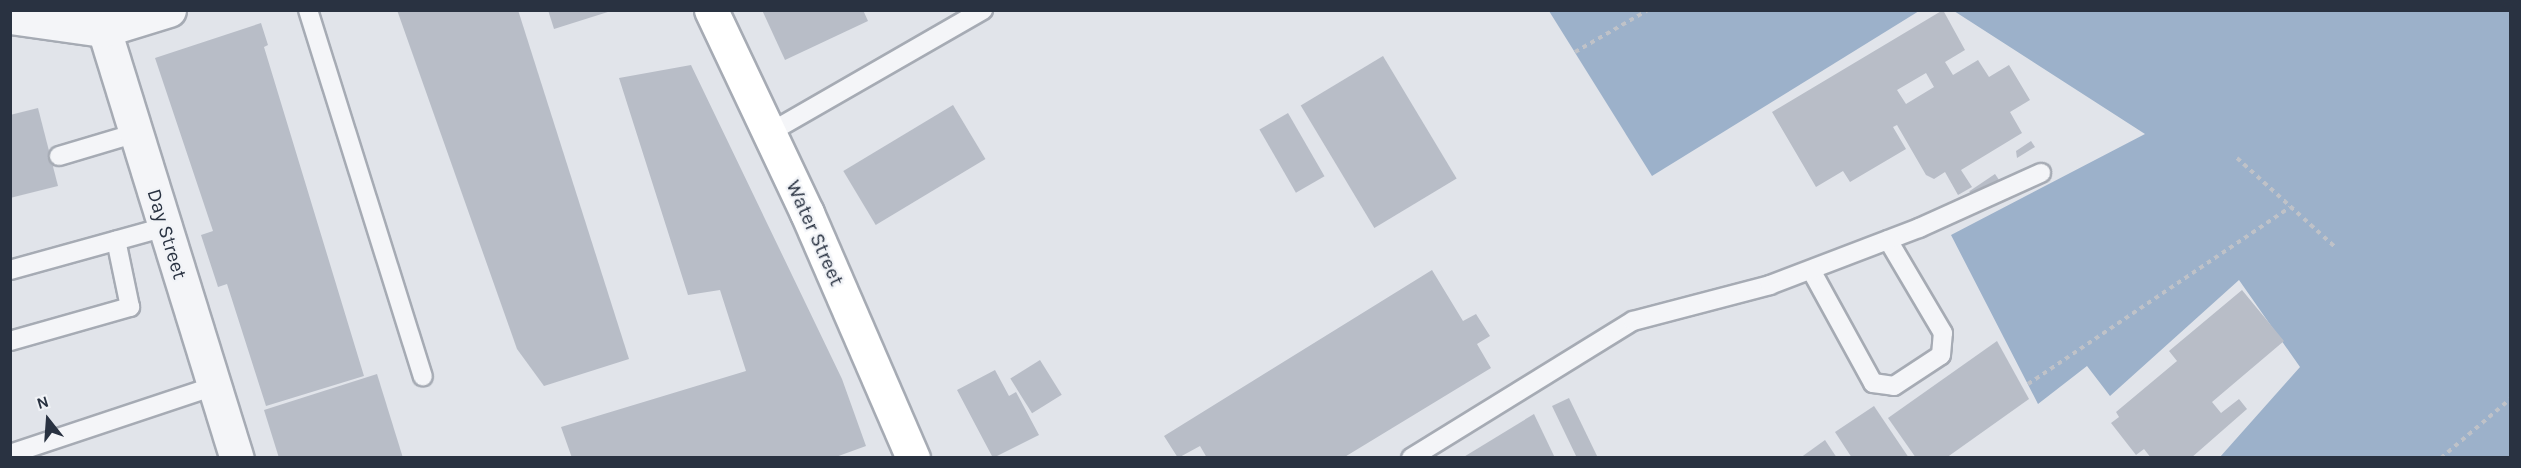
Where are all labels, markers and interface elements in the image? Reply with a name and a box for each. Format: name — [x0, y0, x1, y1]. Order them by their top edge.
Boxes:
street label: Water Street — [781, 177, 849, 289]
street label: Day Street — [142, 186, 192, 282]
north arrow — [18, 390, 78, 450]
text: N — [34, 392, 51, 413]

